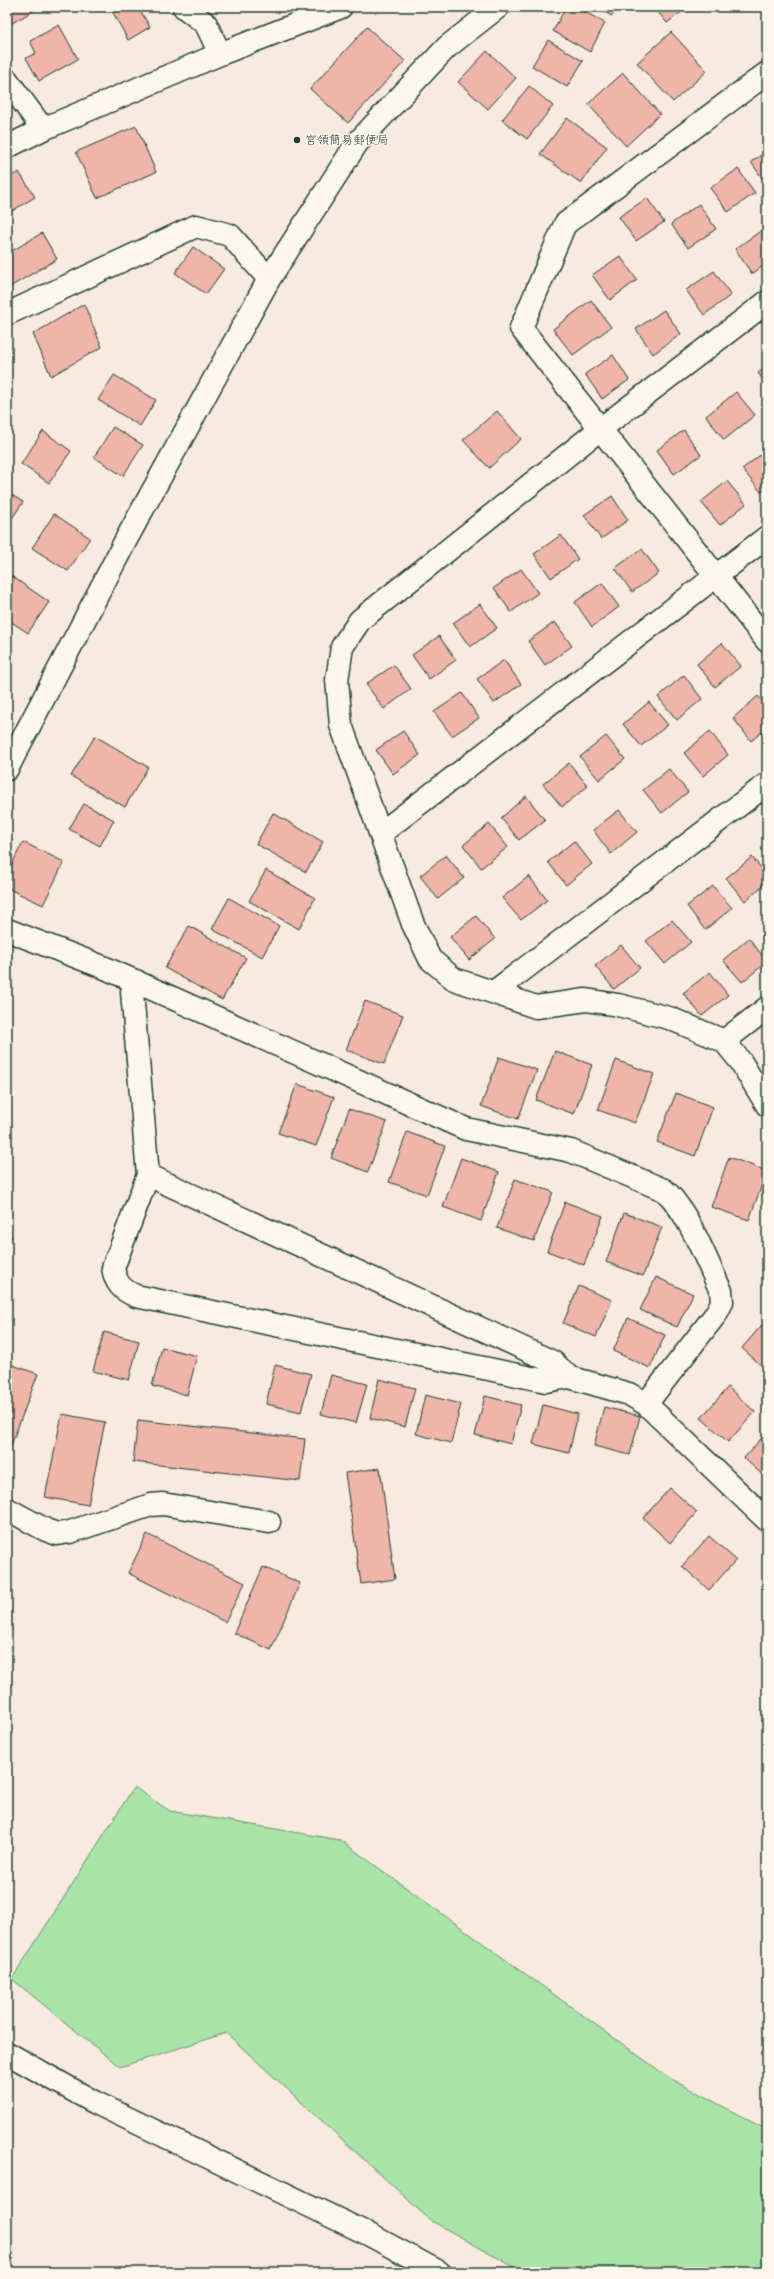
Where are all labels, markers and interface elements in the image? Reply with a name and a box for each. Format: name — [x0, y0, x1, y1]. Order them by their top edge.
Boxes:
place label: 宮領簡易郵便局 — [305, 131, 389, 147]
marker: 宮領簡易郵便局 — [292, 135, 302, 145]

